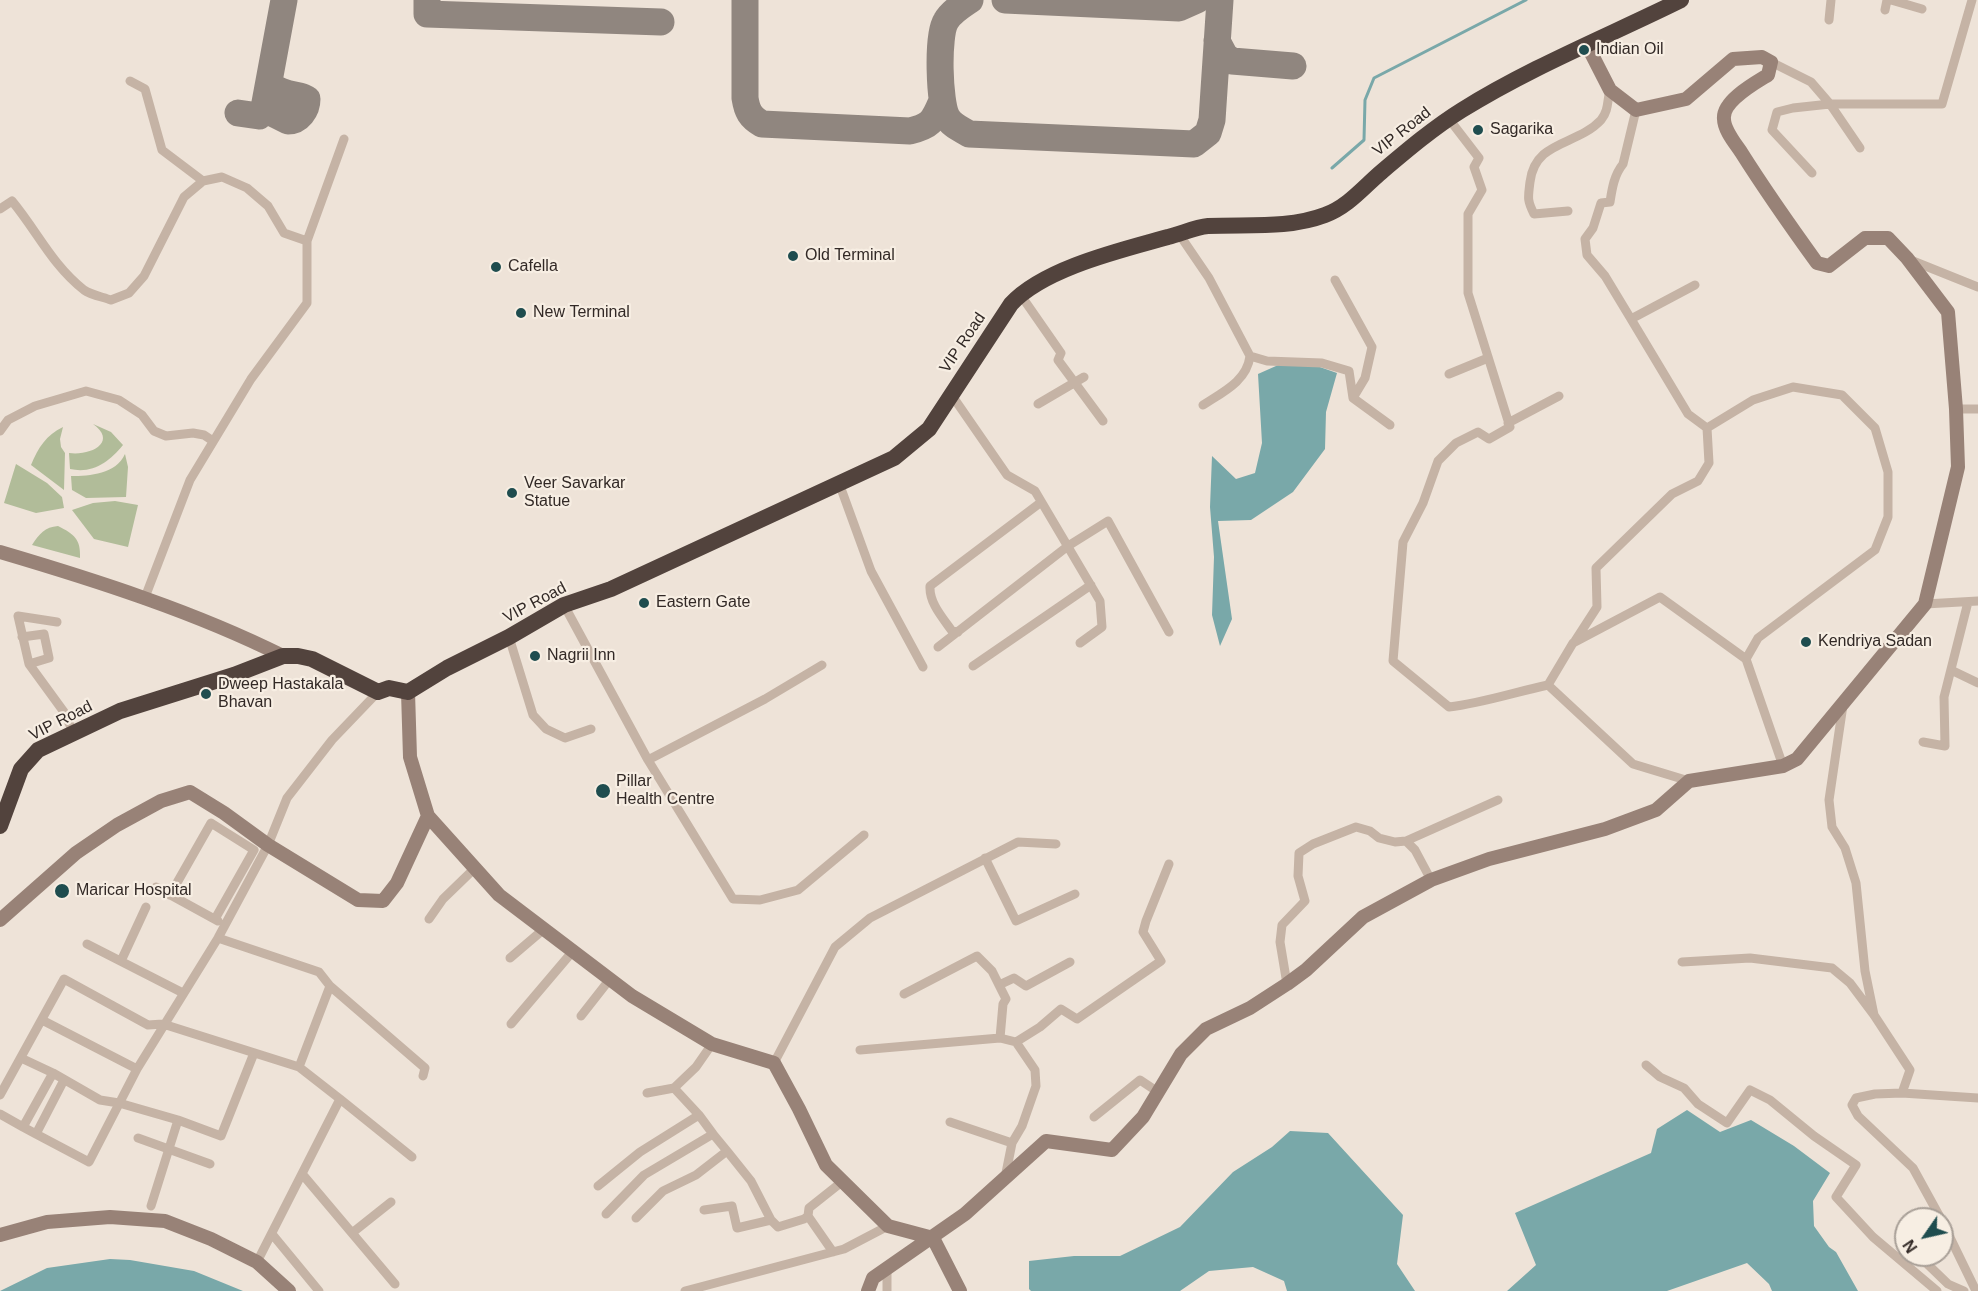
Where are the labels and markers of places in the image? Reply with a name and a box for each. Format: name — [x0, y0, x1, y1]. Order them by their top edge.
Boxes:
place label: Indian Oil — [1596, 40, 1664, 60]
marker: Indian Oil — [1577, 43, 1591, 57]
place label: Sagarika — [1490, 120, 1553, 140]
marker: Sagarika — [1471, 123, 1485, 137]
place label: Old Terminal — [805, 246, 895, 266]
marker: Old Terminal — [786, 249, 800, 263]
place label: Cafella — [508, 257, 558, 277]
marker: Cafella — [489, 260, 503, 274]
place label: New Terminal — [533, 303, 630, 323]
marker: New Terminal — [514, 306, 528, 320]
place label: Veer Savarkar Statue — [524, 474, 625, 512]
marker: Veer Savarkar Statue — [505, 486, 519, 500]
place label: Eastern Gate — [656, 593, 750, 613]
marker: Eastern Gate — [637, 596, 651, 610]
place label: Kendriya Sadan — [1818, 632, 1932, 652]
marker: Kendriya Sadan — [1799, 635, 1813, 649]
place label: Nagrii Inn — [547, 646, 615, 666]
marker: Nagrii Inn — [528, 649, 542, 663]
place label: Dweep Hastakala Bhavan — [218, 675, 343, 713]
marker: Dweep Hastakala Bhavan — [199, 687, 213, 701]
place label: Pillar Health Centre — [616, 772, 715, 810]
marker: Pillar Health Centre — [594, 782, 612, 800]
place label: Maricar Hospital — [76, 881, 192, 901]
marker: Maricar Hospital — [53, 882, 71, 900]

